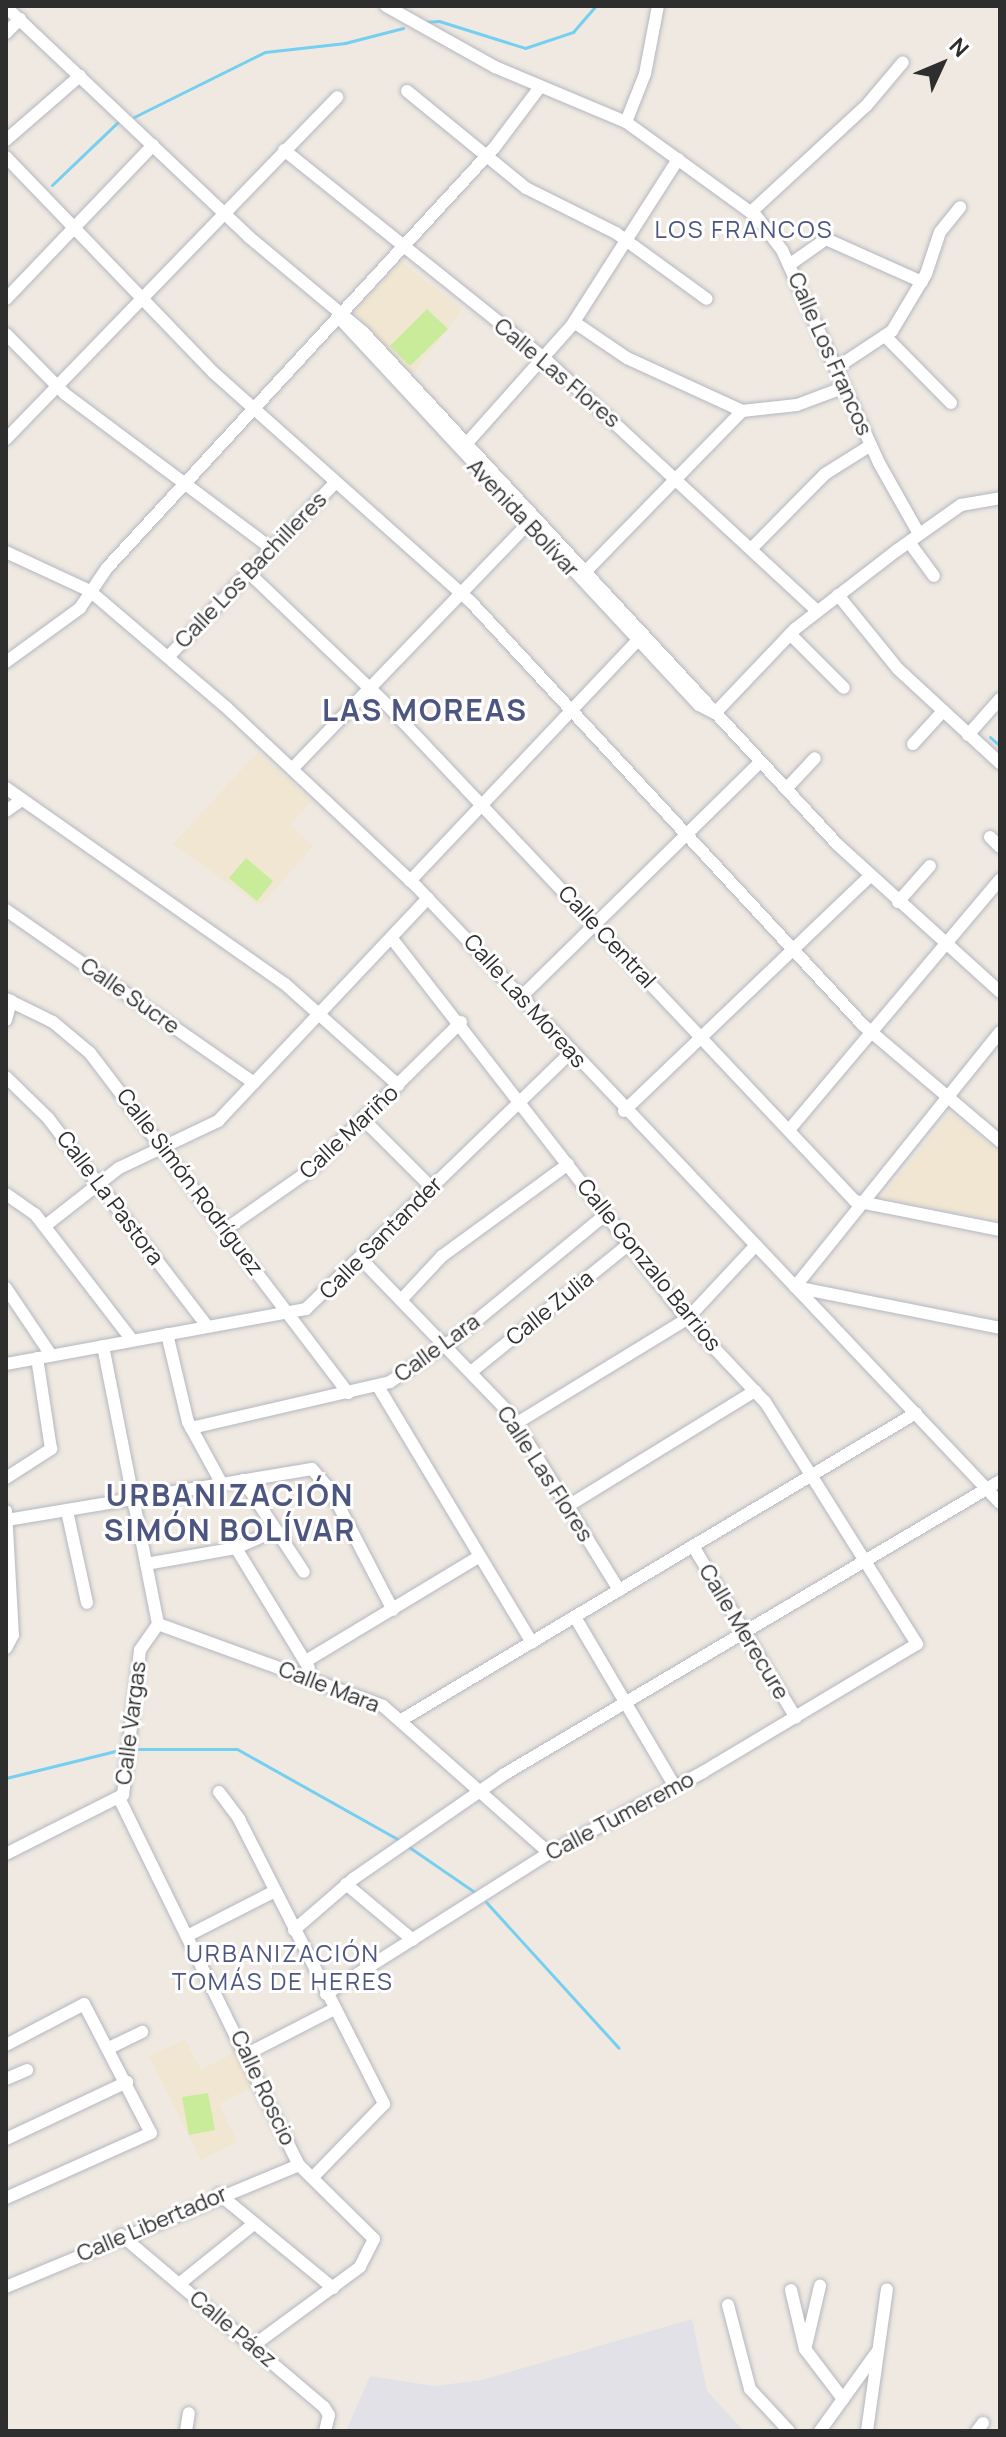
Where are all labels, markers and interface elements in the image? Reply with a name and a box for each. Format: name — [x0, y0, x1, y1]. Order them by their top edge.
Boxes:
north arrow — [902, 24, 982, 104]
text: N — [943, 31, 976, 63]
district label: LOS FRANCOS — [655, 215, 833, 243]
street label: Calle Los Francos — [782, 268, 878, 440]
street label: Calle Las Flores — [489, 313, 625, 433]
street label: Avenida Bolívar — [462, 454, 584, 582]
street label: Calle Los Bachilleres — [170, 486, 332, 654]
district label: LAS MOREAS — [322, 692, 528, 728]
street label: Calle Central — [553, 880, 661, 994]
street label: Calle Las Moreas — [458, 929, 592, 1073]
street label: Calle Sucre — [75, 952, 185, 1040]
street label: Calle Mariño — [294, 1080, 404, 1184]
street label: Calle Simón Rodríguez — [111, 1083, 269, 1281]
street label: Calle La Pastora — [51, 1126, 169, 1270]
street label: Calle Santander — [314, 1171, 448, 1305]
street label: Calle Gonzalo Barrios — [571, 1174, 727, 1356]
street label: Calle Zulia — [501, 1265, 599, 1351]
street label: Calle Lara — [389, 1308, 485, 1388]
street label: Calle Las Flores — [491, 1401, 599, 1547]
district label: URBANIZACIÓN SIMÓN BOLÍVAR — [104, 1477, 356, 1548]
street label: Calle Merecure — [693, 1560, 795, 1704]
street label: Calle Mara — [275, 1656, 383, 1718]
street label: Calle Vargas — [110, 1660, 152, 1786]
street label: Calle Tumeremo — [541, 1766, 699, 1866]
district label: URBANIZACIÓN TOMÁS DE HERES — [172, 1939, 394, 1995]
street label: Calle Roscio — [225, 2026, 301, 2150]
street label: Calle Libertador — [73, 2180, 231, 2268]
street label: Calle Páez — [184, 2285, 282, 2373]

